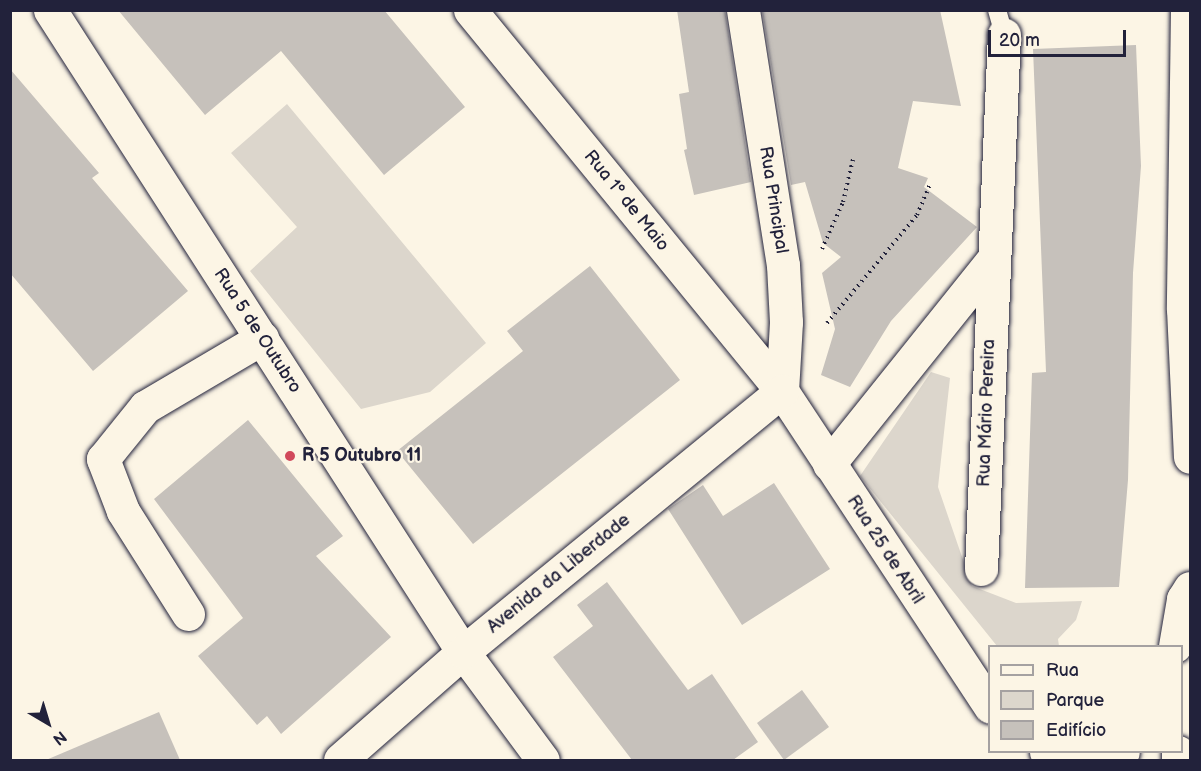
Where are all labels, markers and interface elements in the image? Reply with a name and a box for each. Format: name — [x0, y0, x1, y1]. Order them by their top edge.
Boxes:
scale bar — [991, 18, 1129, 56]
text: 20 m — [999, 30, 1040, 51]
street label: Rua Principal — [754, 145, 792, 255]
street label: Rua 1º de Maio — [579, 146, 673, 256]
street label: Rua 5 de Outubro — [209, 264, 305, 398]
street label: Rua Mário Pereira — [974, 339, 1000, 487]
place label: R 5 Outubro 11 — [302, 445, 421, 467]
marker: R 5 Outubro 11 — [283, 449, 297, 463]
street label: Rua 25 de Abril — [842, 492, 928, 608]
street label: Avenida da Liberdade — [483, 510, 635, 638]
legend — [988, 645, 1183, 753]
text: Rua — [1046, 660, 1079, 681]
text: Parque — [1046, 690, 1104, 711]
north arrow — [18, 693, 78, 753]
text: Edifício — [1046, 720, 1106, 741]
text: N — [49, 726, 70, 749]

